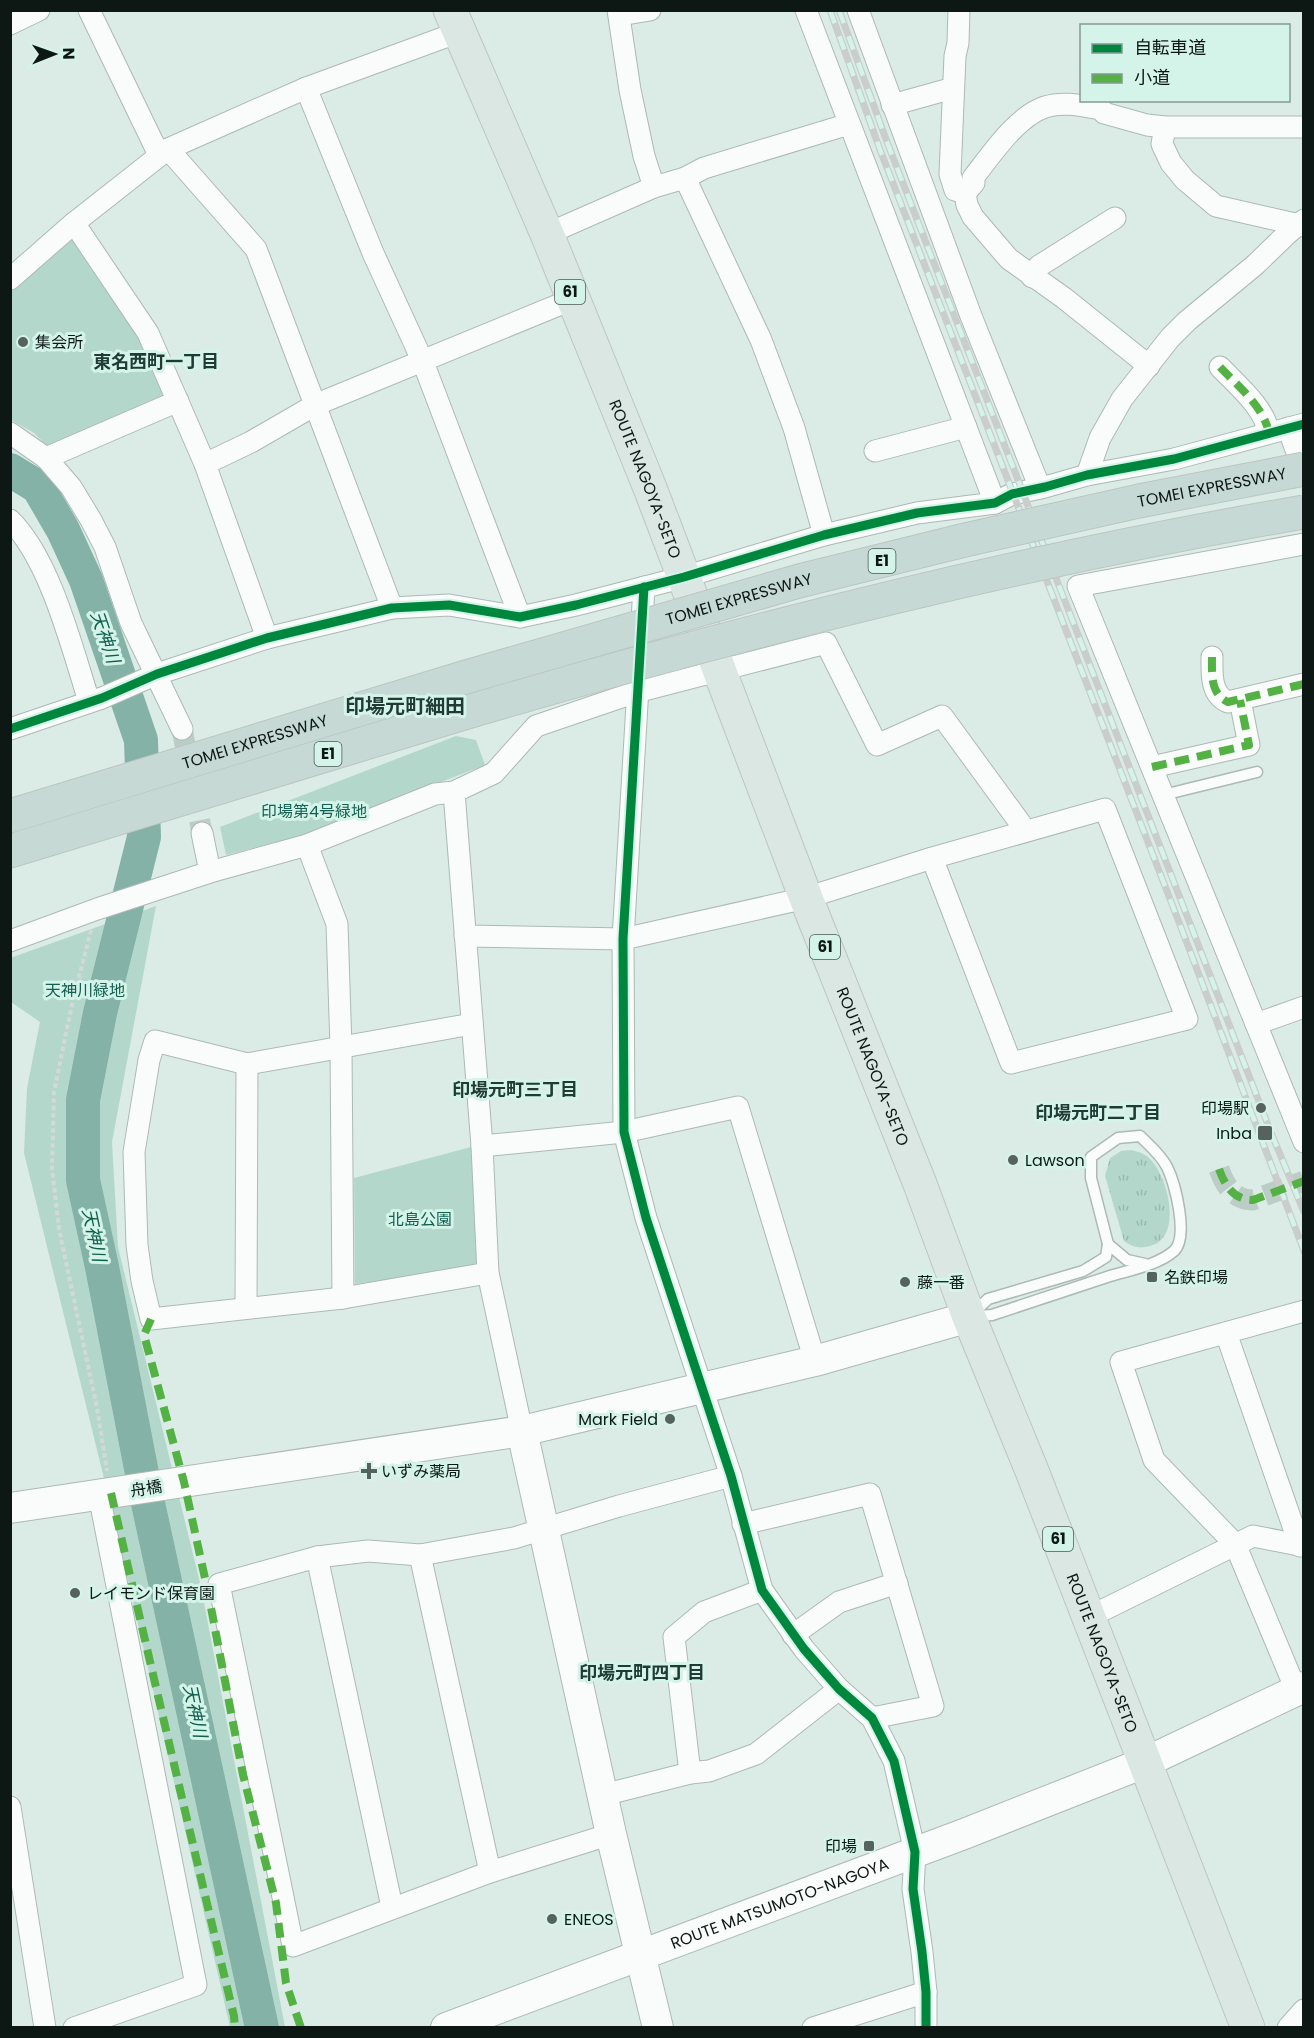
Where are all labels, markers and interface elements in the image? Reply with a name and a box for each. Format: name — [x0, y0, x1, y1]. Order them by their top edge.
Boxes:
north arrow — [24, 24, 84, 84]
legend — [1080, 24, 1290, 102]
text: 自転車道 — [1134, 35, 1206, 60]
text: N — [57, 48, 80, 60]
text: 小道 — [1134, 65, 1170, 90]
road number: 61 — [555, 280, 585, 304]
place label: 集会所 — [35, 331, 83, 354]
marker: 集会所 — [16, 335, 30, 349]
district label: 東名西町一丁目 — [93, 349, 219, 374]
street label: ROUTE NAGOYA-SETO — [603, 396, 687, 562]
street label: TOMEI EXPRESSWAY — [1135, 462, 1289, 513]
road number: E1 — [868, 549, 896, 573]
street label: TOMEI EXPRESSWAY — [663, 567, 815, 631]
water label: 天神川 — [85, 607, 127, 668]
district label: 印場元町細田 — [345, 692, 465, 720]
street label: TOMEI EXPRESSWAY — [179, 709, 331, 775]
road number: E1 — [314, 742, 342, 766]
park label: 印場第4号緑地 — [261, 800, 367, 823]
road number: 61 — [810, 935, 840, 959]
park label: 天神川緑地 — [45, 979, 125, 1002]
street label: ROUTE NAGOYA-SETO — [831, 984, 915, 1149]
district label: 印場元町三丁目 — [452, 1077, 578, 1102]
place label: 印場駅 — [1201, 1097, 1249, 1120]
district label: 印場元町二丁目 — [1035, 1100, 1161, 1125]
marker: 印場駅 — [1254, 1101, 1268, 1115]
place label: Inba — [1216, 1122, 1252, 1145]
marker: Inba — [1256, 1124, 1274, 1142]
place label: Lawson — [1025, 1149, 1085, 1172]
marker: Lawson — [1006, 1153, 1020, 1167]
water label: 天神川 — [77, 1206, 113, 1266]
park label: 北島公園 — [388, 1208, 452, 1231]
place label: 名鉄印場 — [1164, 1266, 1228, 1289]
marker: 名鉄印場 — [1145, 1270, 1159, 1284]
place label: 藤一番 — [917, 1271, 965, 1294]
marker: 藤一番 — [898, 1275, 912, 1289]
place label: Mark Field — [578, 1408, 658, 1431]
marker: Mark Field — [663, 1412, 677, 1426]
place label: いずみ薬局 — [381, 1460, 461, 1483]
marker: いずみ薬局 — [362, 1464, 376, 1478]
street label: 舟橋 — [128, 1475, 164, 1502]
road number: 61 — [1043, 1527, 1073, 1551]
street label: ROUTE NAGOYA-SETO — [1061, 1570, 1143, 1736]
place label: レイモンド保育園 — [87, 1582, 215, 1605]
marker: レイモンド保育園 — [68, 1586, 82, 1600]
district label: 印場元町四丁目 — [579, 1660, 705, 1685]
water label: 天神川 — [178, 1682, 214, 1742]
place label: 印場 — [825, 1835, 857, 1858]
marker: 印場 — [862, 1839, 876, 1853]
street label: ROUTE MATSUMOTO-NAGOYA — [667, 1852, 892, 1955]
place label: ENEOS — [564, 1908, 614, 1931]
marker: ENEOS — [545, 1912, 559, 1926]

